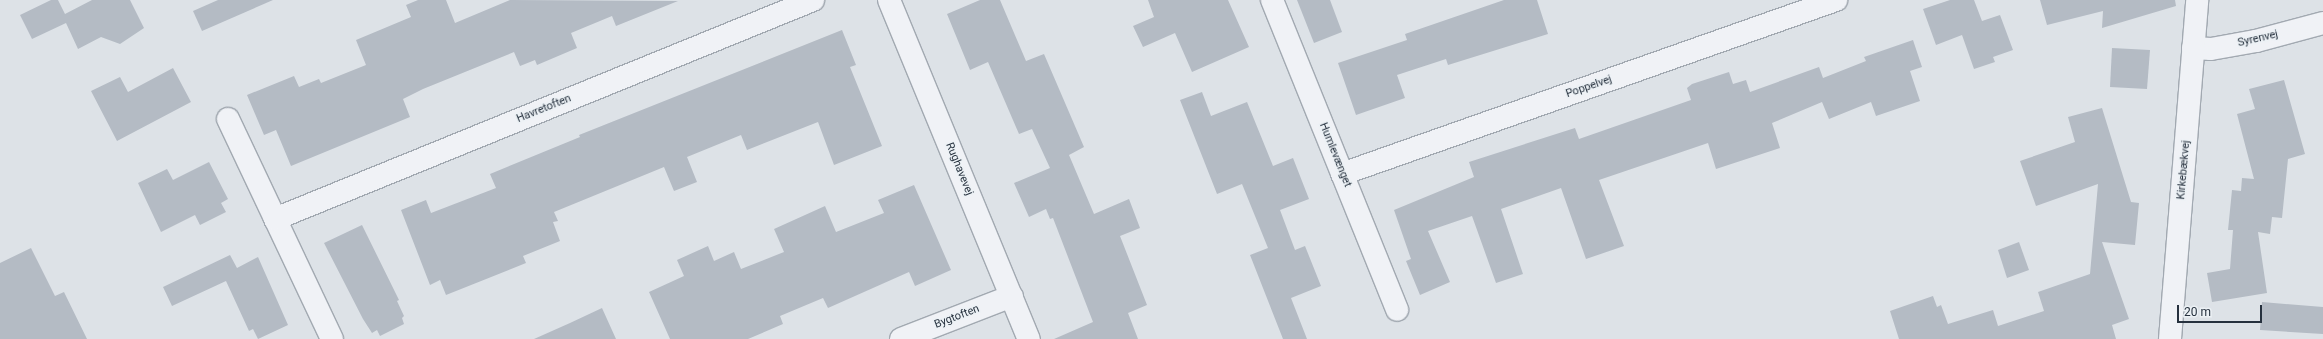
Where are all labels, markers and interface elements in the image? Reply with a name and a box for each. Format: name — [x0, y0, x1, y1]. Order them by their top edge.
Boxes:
street label: Syrenvej — [2237, 28, 2279, 50]
street label: Poppelvej — [1564, 73, 1614, 101]
street label: Havretoften — [515, 92, 573, 126]
street label: Humlevænget — [1316, 121, 1354, 189]
street label: Kirkebækvej — [2175, 140, 2193, 200]
street label: Rughavevej — [942, 141, 976, 197]
scale bar — [2179, 297, 2264, 323]
street label: Bygtoften — [933, 302, 981, 332]
text: 20 m — [2184, 305, 2211, 319]

